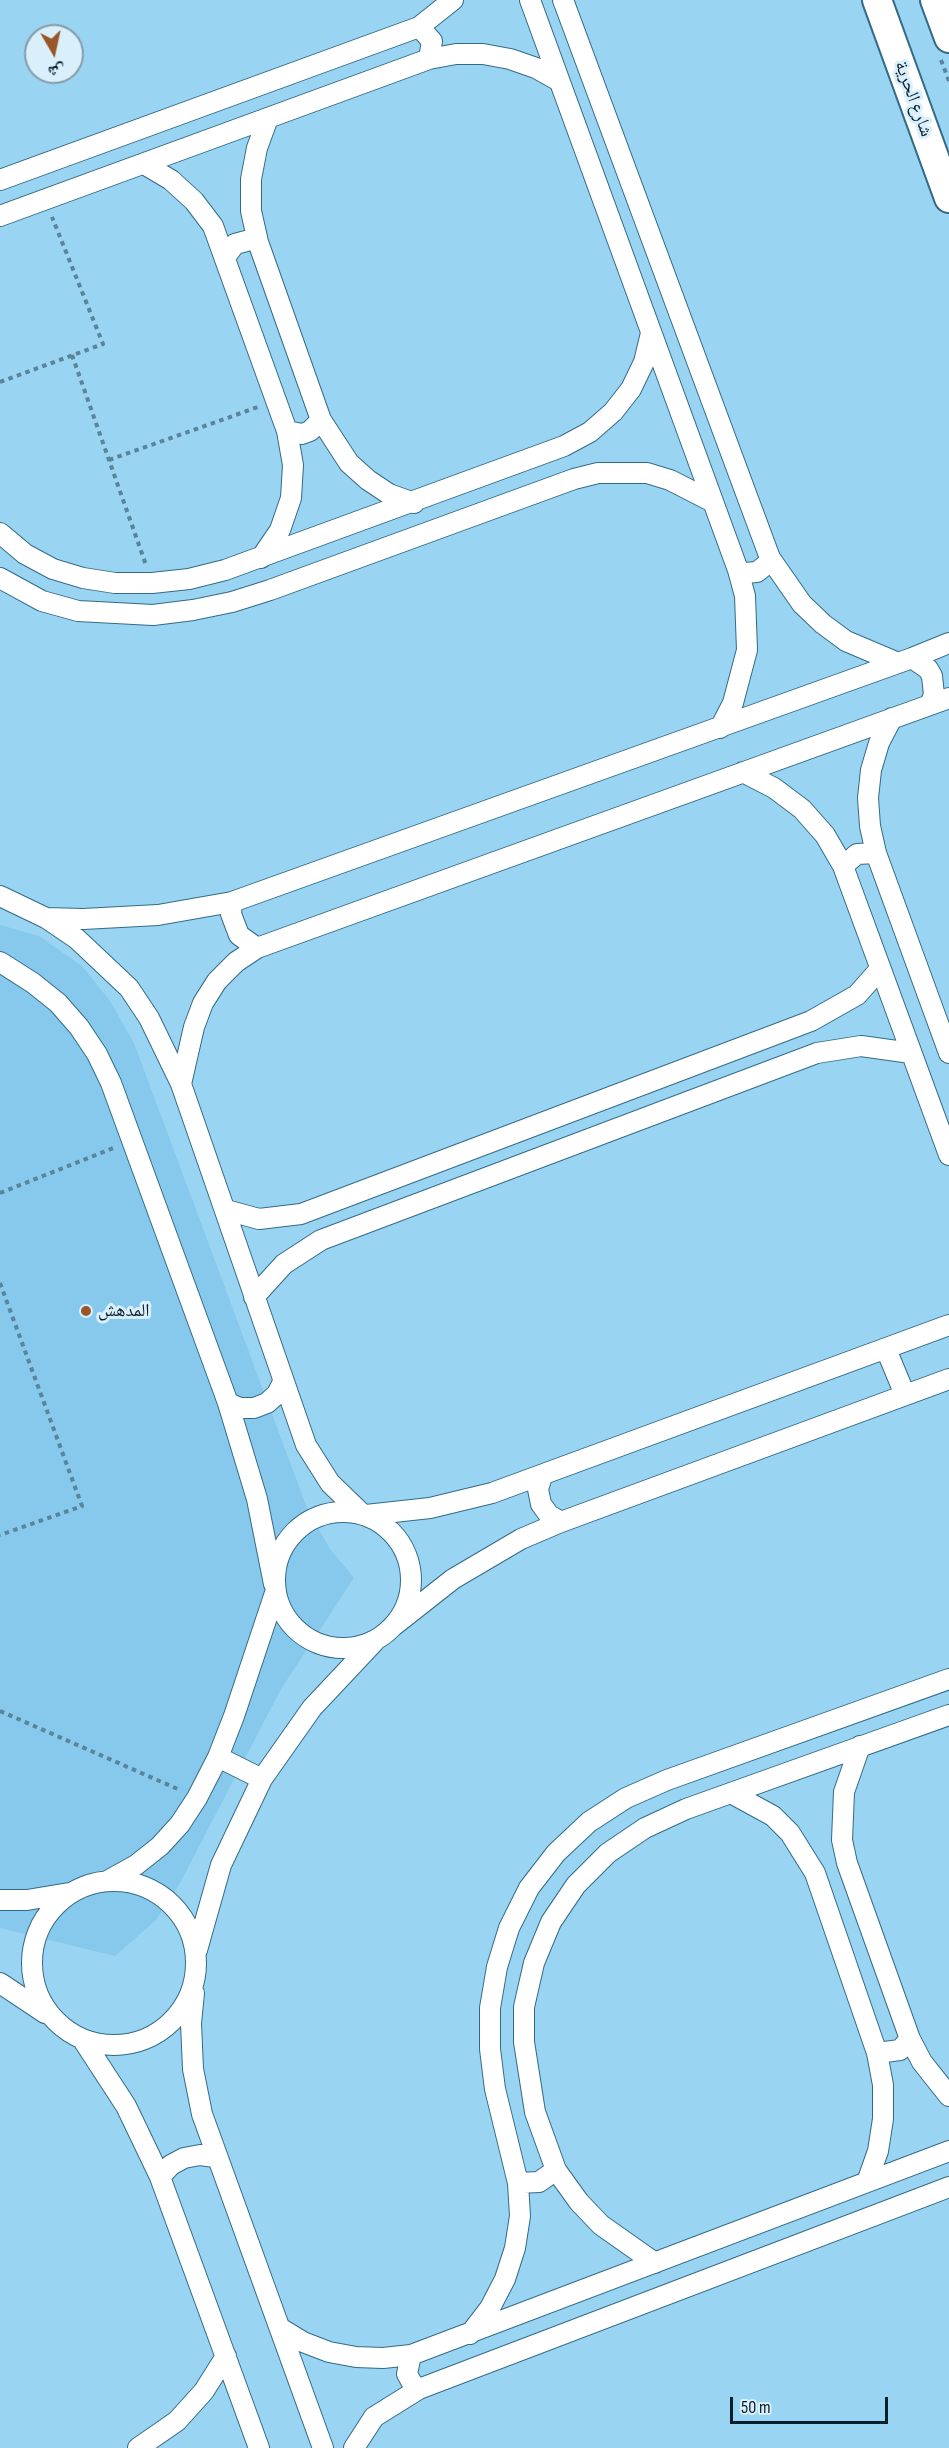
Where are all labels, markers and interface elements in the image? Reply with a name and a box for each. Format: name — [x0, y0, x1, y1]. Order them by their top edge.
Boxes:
north arrow — [24, 24, 84, 84]
street label: شارع الحرية — [889, 58, 937, 140]
text: ش — [47, 60, 66, 81]
place label: المدهش — [98, 1300, 150, 1322]
marker: المدهش — [79, 1304, 93, 1318]
scale bar — [733, 2385, 890, 2423]
text: 50 m — [741, 2397, 771, 2418]

